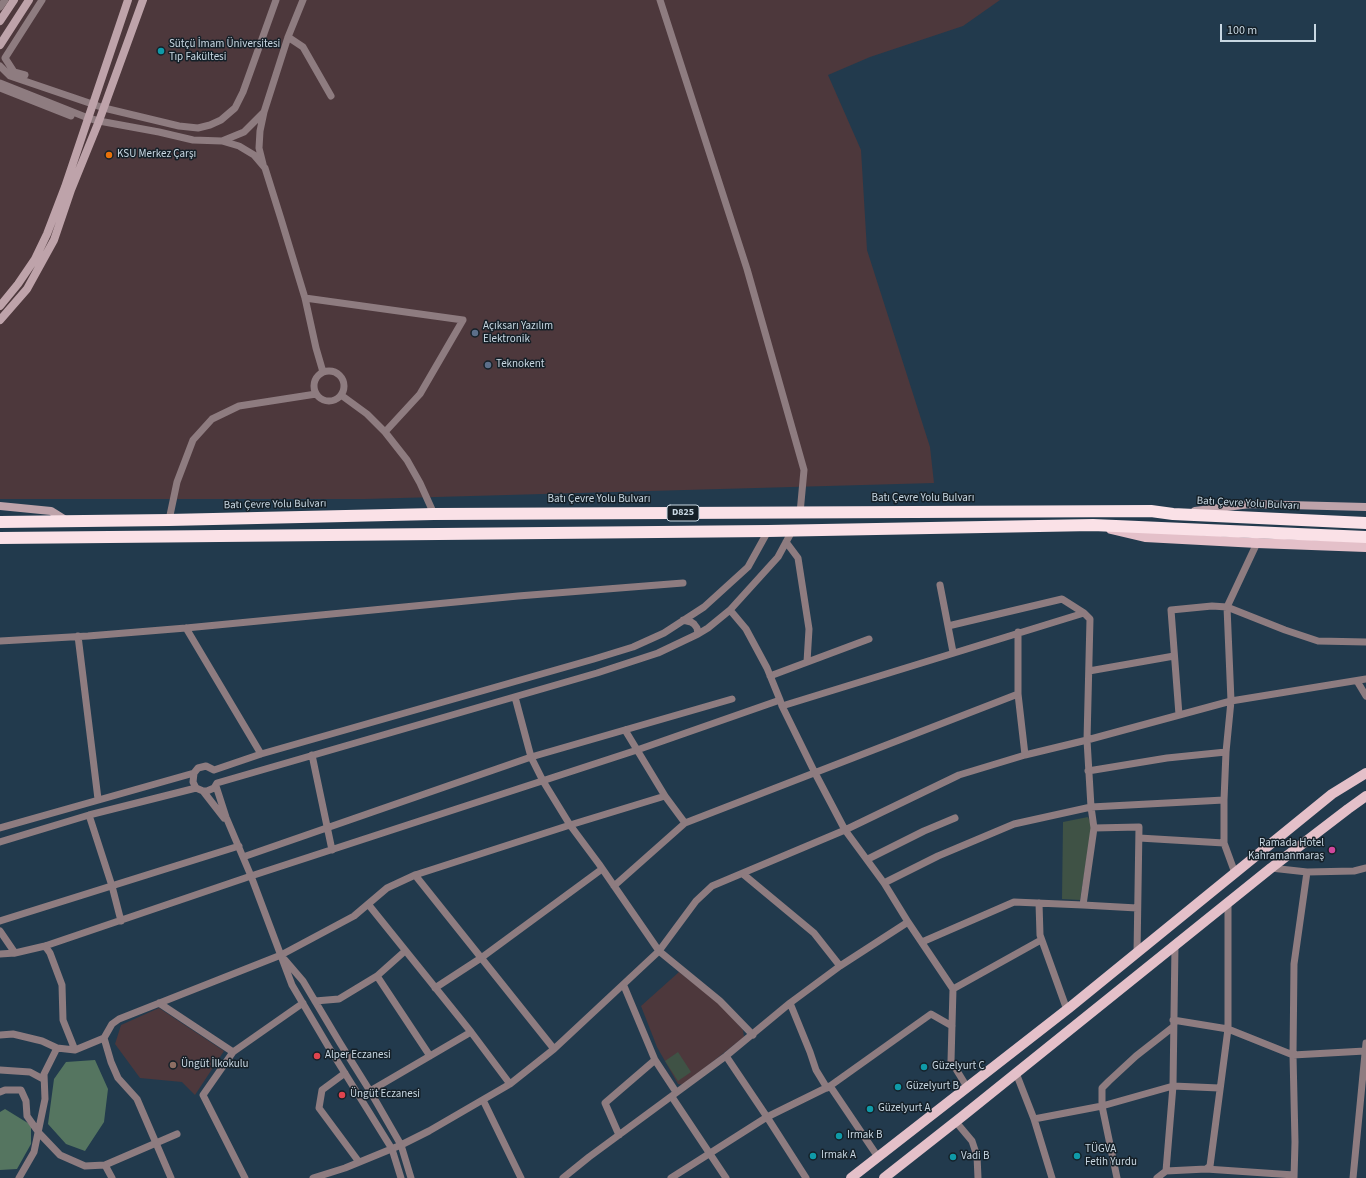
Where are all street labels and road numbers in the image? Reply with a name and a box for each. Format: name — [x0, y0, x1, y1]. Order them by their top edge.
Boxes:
street label: Batı Çevre Yolu Bulvarı — [872, 492, 974, 506]
street label: Batı Çevre Yolu Bulvarı — [548, 493, 650, 507]
street label: Batı Çevre Yolu Bulvarı — [1196, 495, 1300, 513]
street label: Batı Çevre Yolu Bulvarı — [224, 498, 326, 512]
road number: D825 — [667, 505, 699, 521]

